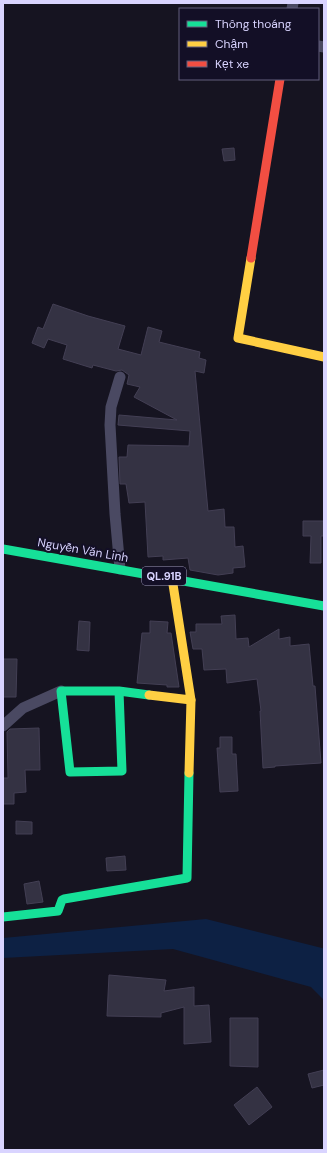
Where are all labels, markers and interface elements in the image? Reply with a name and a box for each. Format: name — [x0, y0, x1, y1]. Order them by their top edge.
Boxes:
legend — [179, 8, 319, 80]
text: Thông thoáng — [215, 16, 292, 32]
text: Chậm — [215, 36, 248, 52]
text: Kẹt xe — [215, 56, 249, 72]
street label: Nguyễn Văn Linh — [36, 534, 130, 566]
road number: QL.91B — [142, 567, 186, 585]

